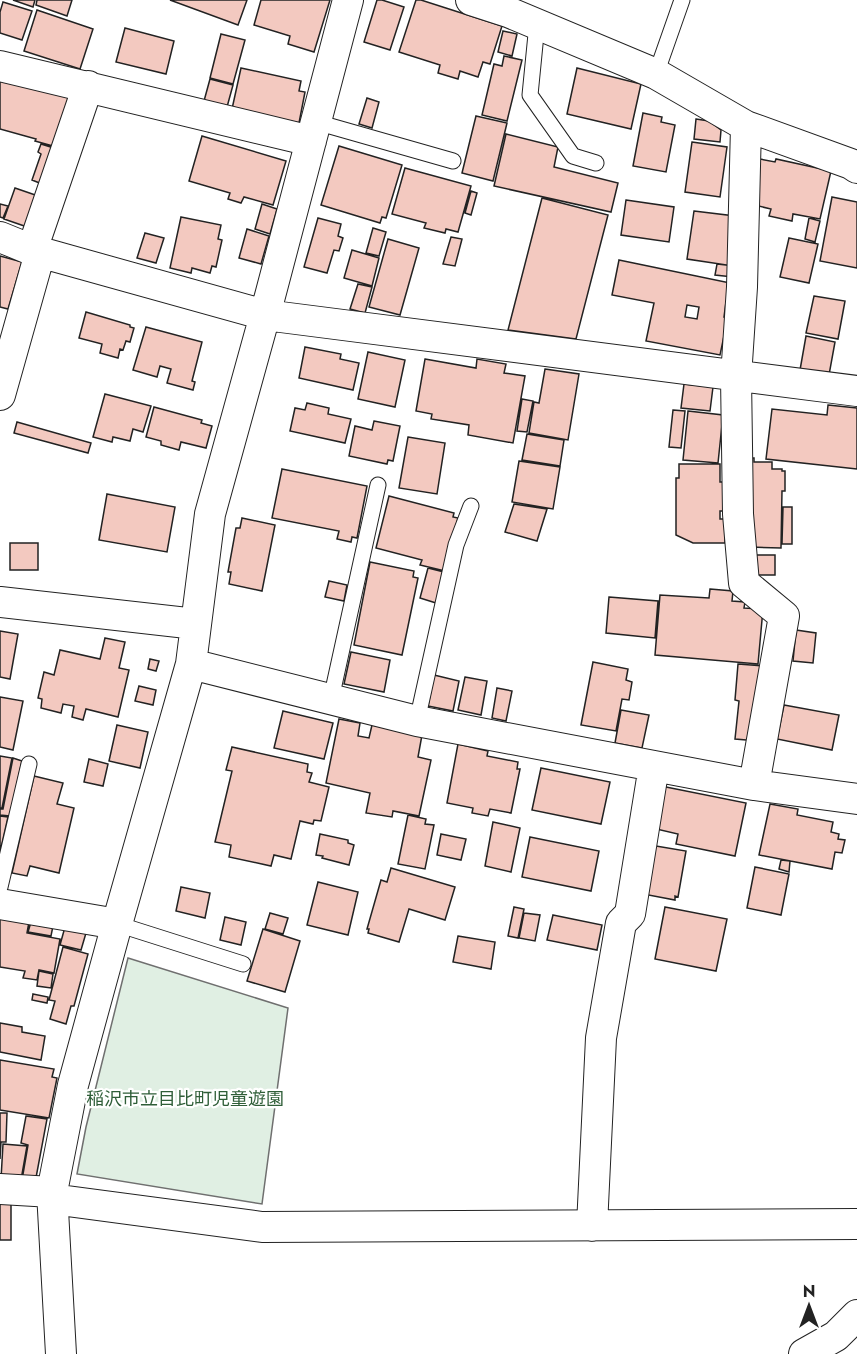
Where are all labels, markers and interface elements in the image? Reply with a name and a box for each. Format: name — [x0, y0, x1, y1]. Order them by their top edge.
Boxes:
park label: 稲沢市立目比町児童遊園 — [86, 1086, 284, 1112]
north arrow — [779, 1276, 839, 1336]
text: N — [803, 1280, 815, 1303]

